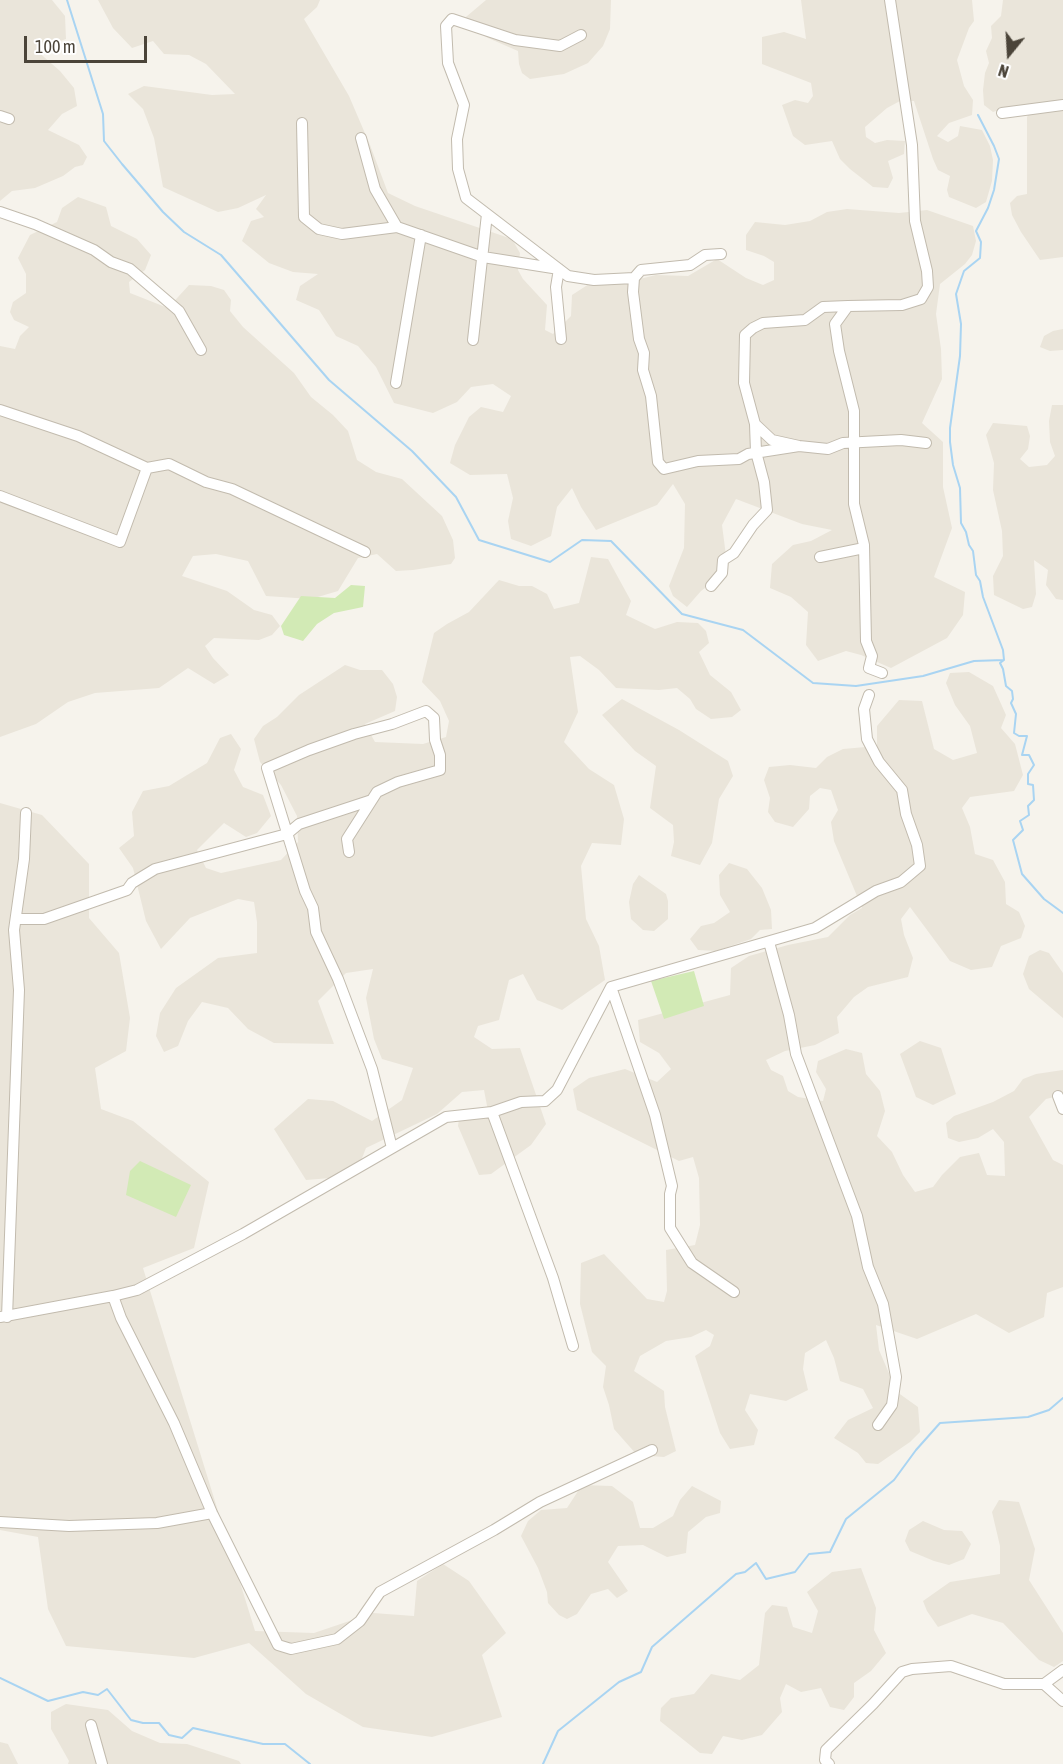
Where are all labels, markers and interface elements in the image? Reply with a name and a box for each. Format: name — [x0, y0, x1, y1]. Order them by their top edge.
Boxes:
scale bar — [27, 24, 150, 62]
north arrow — [979, 24, 1039, 84]
text: 100 m — [35, 36, 76, 57]
text: N — [996, 61, 1011, 81]

